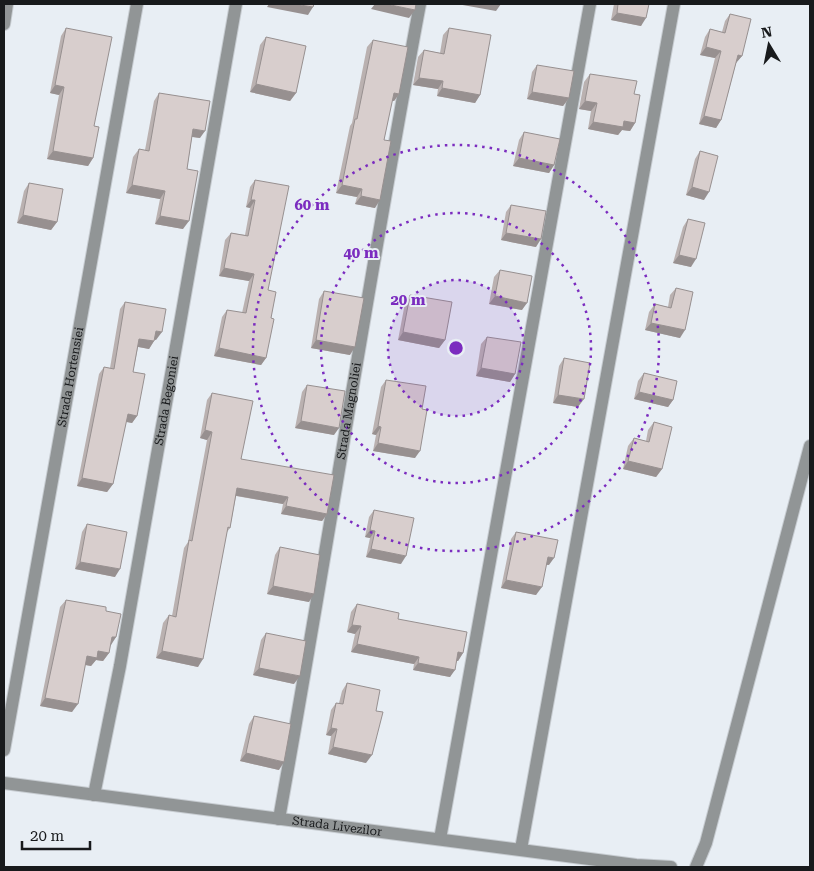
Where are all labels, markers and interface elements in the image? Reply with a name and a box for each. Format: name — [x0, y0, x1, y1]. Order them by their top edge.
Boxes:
north arrow — [744, 20, 794, 70]
text: N — [760, 23, 774, 41]
text: 60 m — [294, 196, 330, 214]
text: 40 m — [343, 244, 379, 262]
text: 20 m — [390, 291, 426, 309]
street label: Strada Hortensiei — [55, 326, 86, 428]
centre of rings — [447, 339, 465, 357]
street label: Strada Begoniei — [152, 354, 181, 447]
street label: Strada Magnoliei — [334, 361, 364, 460]
street label: Strada Livezilor — [291, 813, 383, 839]
scale bar — [22, 818, 90, 850]
text: 20 m — [30, 827, 65, 845]

